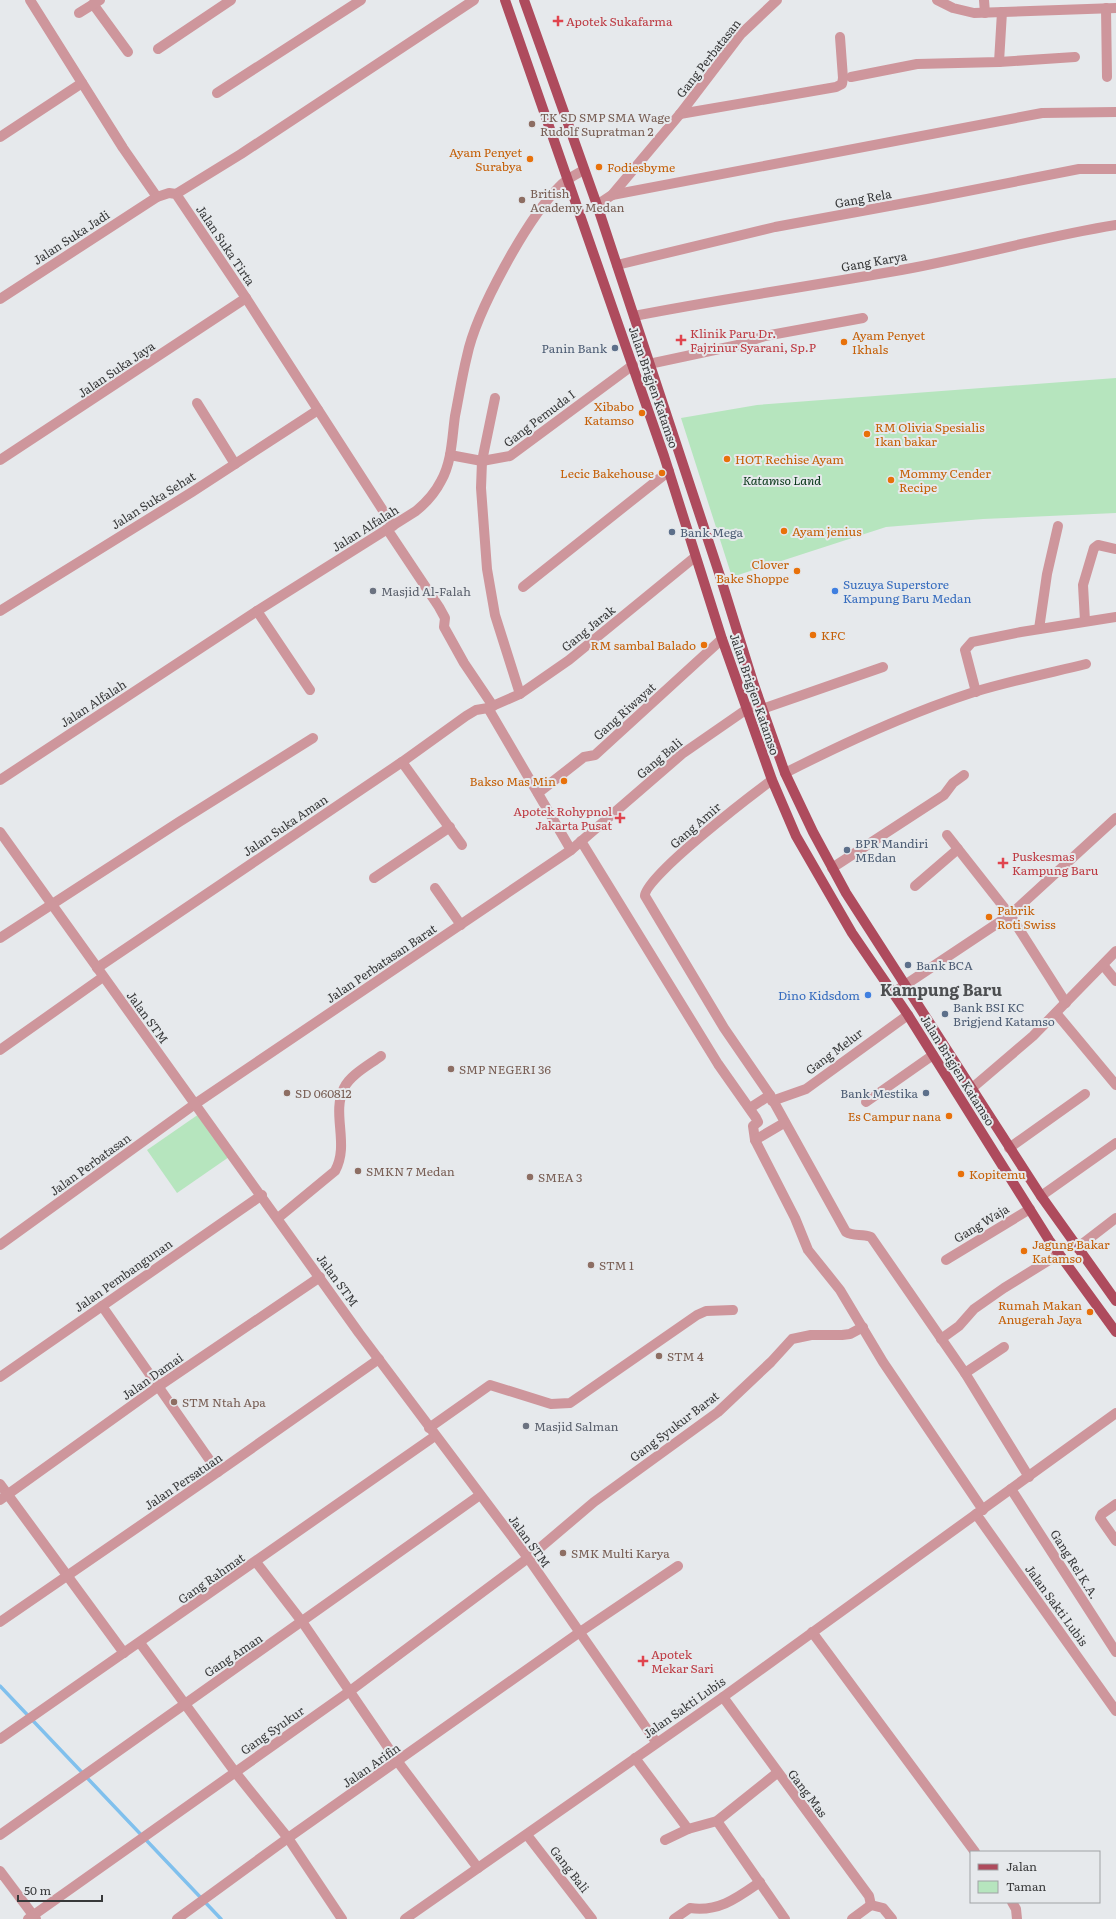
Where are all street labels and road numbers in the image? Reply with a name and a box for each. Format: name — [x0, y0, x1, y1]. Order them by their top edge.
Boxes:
street label: Gang Perbatasan — [672, 15, 744, 101]
street label: Gang Rela — [833, 184, 893, 212]
street label: Jalan Suka Tirta — [192, 201, 260, 289]
street label: Jalan Suka Jadi — [29, 205, 113, 269]
street label: Gang Karya — [840, 246, 909, 276]
street label: Jalan Brigjen Katamso — [625, 324, 683, 450]
street label: Jalan Suka Jaya — [74, 336, 159, 401]
street label: Gang Pemuda I — [499, 385, 579, 451]
street label: Jalan Suka Sehat — [107, 467, 199, 533]
street label: Jalan Alfalah — [328, 500, 402, 556]
street label: Gang Jarak — [557, 600, 619, 655]
street label: Jalan Brigjen Katamso — [726, 631, 784, 757]
street label: Jalan Alfalah — [56, 675, 130, 731]
street label: Gang Riwayat — [589, 678, 659, 744]
street label: Gang Bali — [632, 733, 686, 783]
street label: Jalan Suka Aman — [239, 790, 331, 860]
street label: Gang Amir — [666, 798, 725, 852]
street label: Jalan Perbatasan Barat — [322, 919, 440, 1007]
street label: Jalan STM — [123, 987, 173, 1047]
street label: Jalan Brigjen Katamso — [916, 1011, 1000, 1129]
street label: Gang Melur — [802, 1023, 867, 1078]
street label: Jalan Perbatasan — [46, 1128, 134, 1200]
street label: Gang Waja — [950, 1199, 1012, 1247]
street label: Jalan Pembangunan — [70, 1234, 176, 1316]
street label: Jalan STM — [313, 1250, 363, 1310]
street label: Jalan Damai — [118, 1348, 186, 1404]
street label: Gang Syukur Barat — [626, 1386, 723, 1466]
street label: Jalan Persatuan — [140, 1448, 226, 1514]
street label: Jalan STM — [505, 1511, 555, 1571]
street label: Gang Rel K.A. — [1046, 1526, 1104, 1602]
street label: Gang Rahmat — [174, 1548, 248, 1608]
street label: Jalan Sakti Lubis — [1021, 1561, 1093, 1650]
street label: Gang Aman — [200, 1629, 266, 1681]
street label: Jalan Sakti Lubis — [639, 1672, 729, 1742]
street label: Gang Syukur — [236, 1701, 308, 1759]
street label: Jalan Arifin — [338, 1738, 404, 1792]
street label: Gang Mas — [784, 1765, 832, 1821]
street label: Gang Bali — [546, 1842, 594, 1896]

